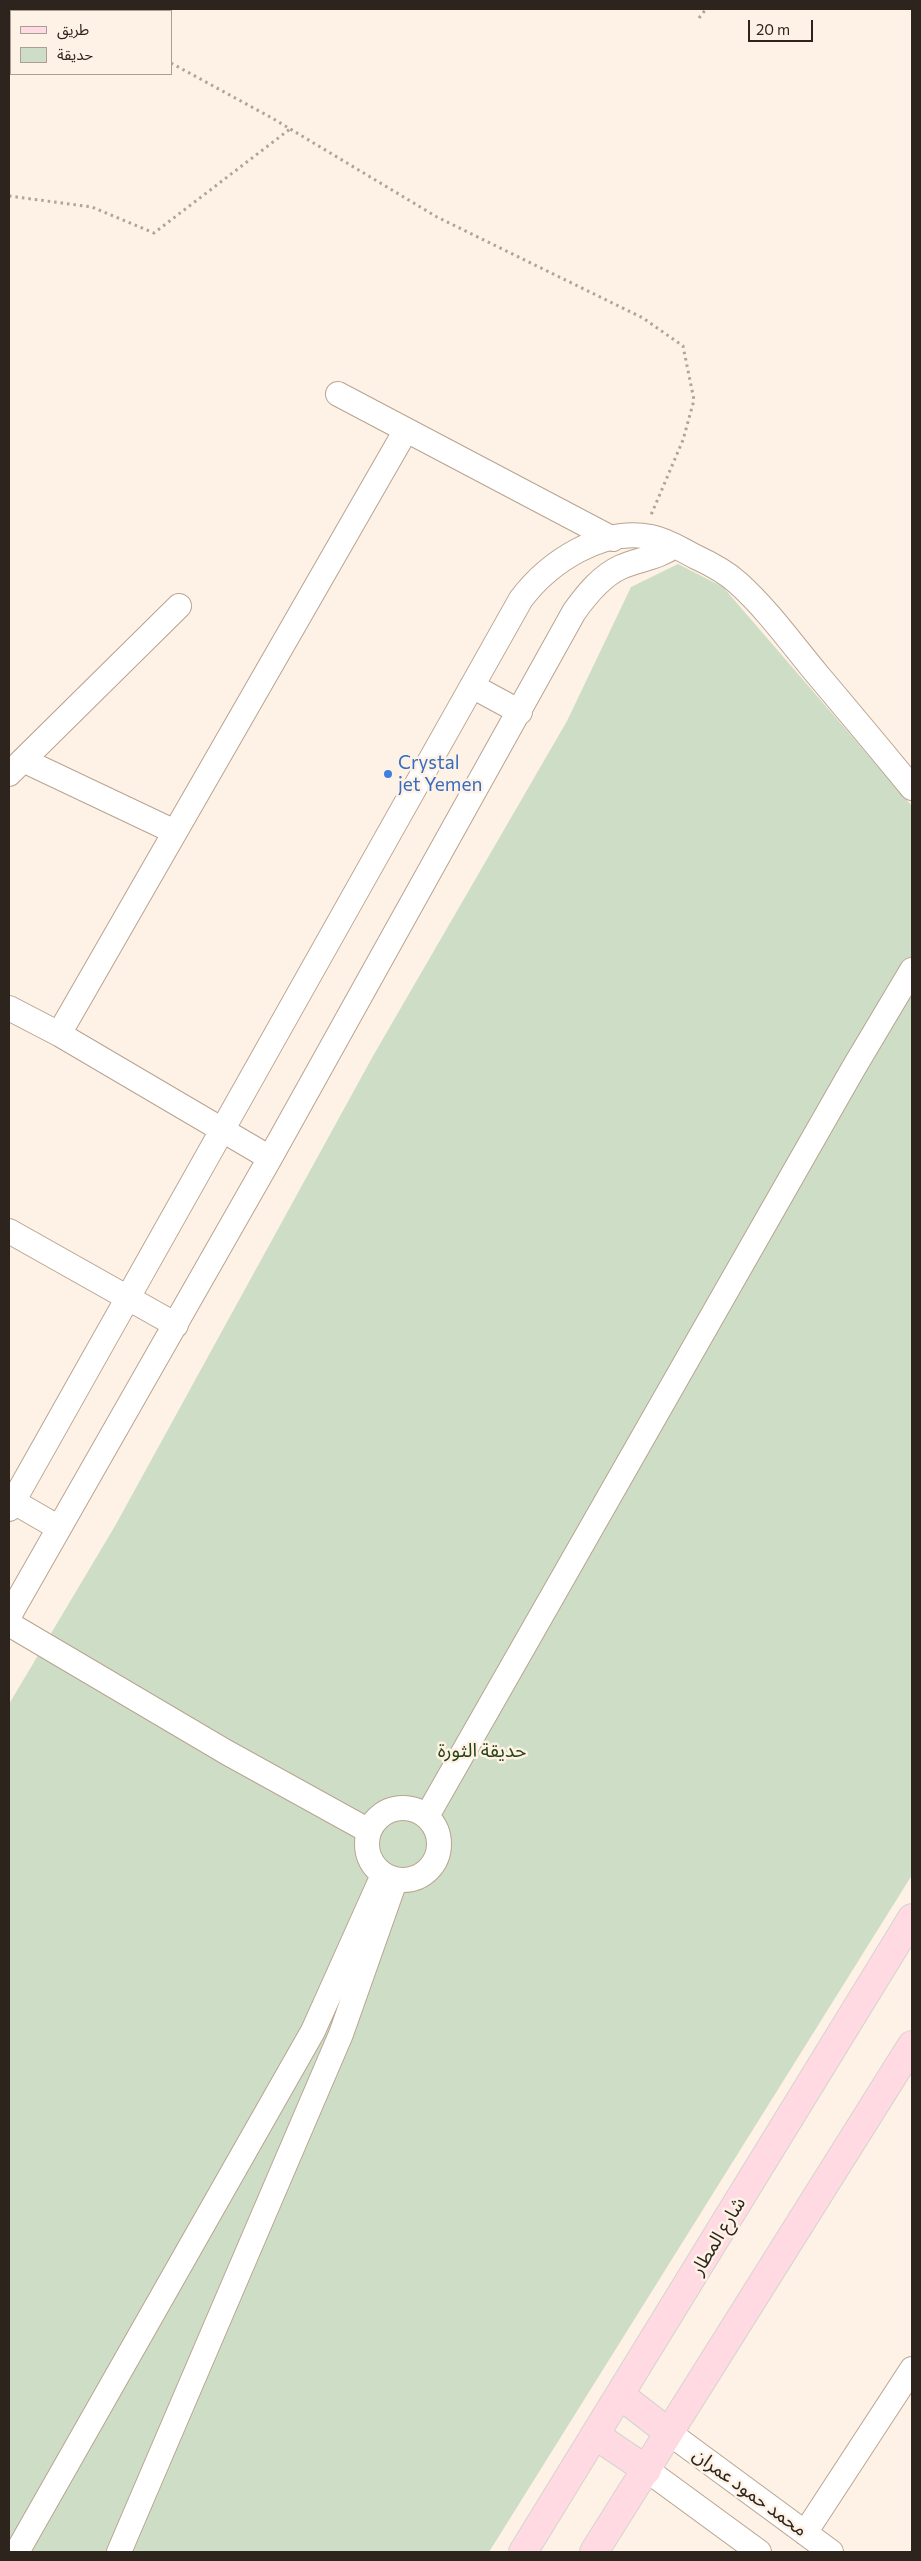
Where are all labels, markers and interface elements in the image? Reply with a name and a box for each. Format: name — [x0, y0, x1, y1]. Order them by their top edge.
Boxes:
legend — [10, 10, 172, 75]
scale bar — [751, 10, 816, 42]
text: طريق — [57, 20, 89, 38]
text: 20 m — [756, 20, 790, 38]
text: حديقة — [57, 45, 93, 63]
place label: Crystal jet Yemen — [398, 752, 482, 796]
marker: Crystal jet Yemen — [382, 768, 394, 780]
park label: حديقة الثورة — [438, 1740, 526, 1762]
street label: شارع المطار — [686, 2193, 750, 2279]
street label: محمد حمود عمران — [688, 2443, 812, 2541]

